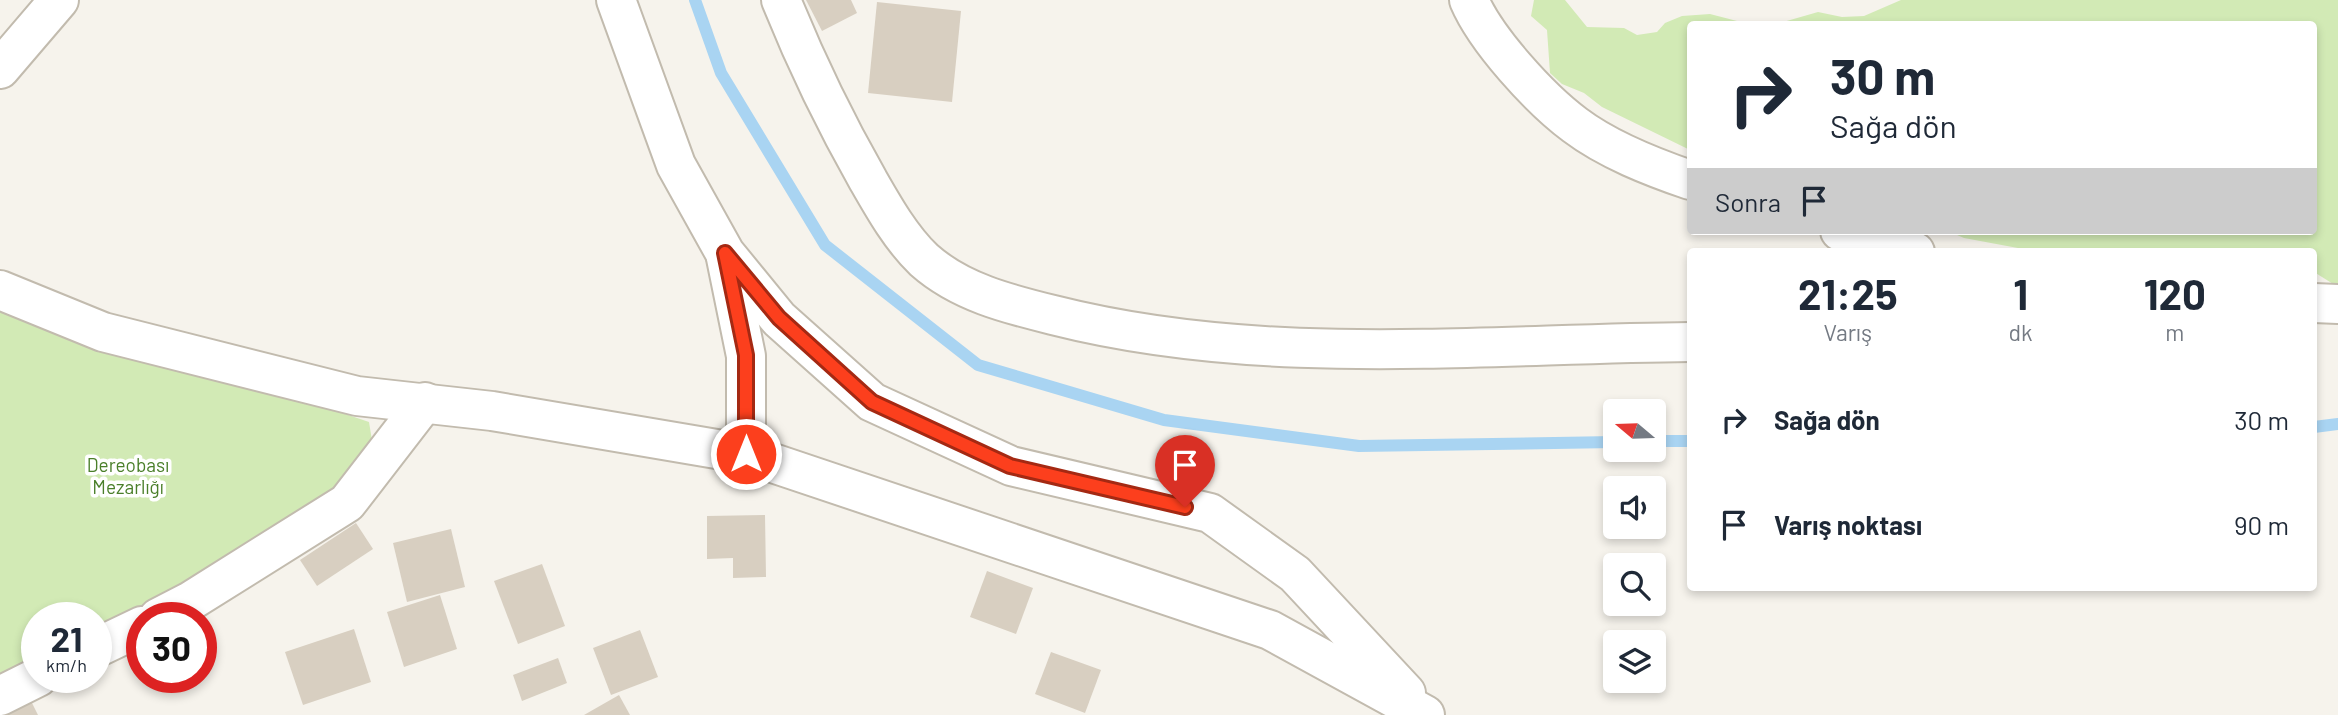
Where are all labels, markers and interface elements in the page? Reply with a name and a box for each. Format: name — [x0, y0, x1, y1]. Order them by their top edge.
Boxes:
text: 30 m — [1830, 46, 1935, 105]
icon: right — [1715, 49, 1806, 140]
text: Sağa dön — [1830, 106, 1957, 144]
icon: arrive — [1795, 182, 1833, 220]
text: Sonra — [1715, 186, 1781, 217]
text: 21:25 — [1798, 268, 1898, 318]
text: 1 — [2013, 268, 2028, 318]
text: 120 — [2144, 268, 2206, 318]
text: Varış — [1823, 318, 1872, 346]
text: dk — [2009, 318, 2033, 346]
text: m — [2165, 318, 2184, 346]
north arrow — [1603, 399, 1666, 462]
map controls — [1603, 399, 1666, 693]
icon: right — [1715, 401, 1753, 439]
text: Sağa dön — [1774, 404, 1880, 435]
text: 30 m — [2234, 404, 2289, 435]
position arrow — [709, 417, 783, 491]
pin — [1155, 435, 1215, 507]
icon: arrive — [1166, 446, 1204, 484]
park label: Dereobası Mezarlığı — [87, 453, 169, 498]
button: sound — [1603, 476, 1666, 539]
icon: arrive — [1715, 506, 1753, 544]
text: Varış noktası — [1774, 509, 1922, 540]
text: 90 m — [2234, 509, 2289, 540]
button: search — [1603, 553, 1666, 616]
speed limit sign: 30 — [126, 602, 217, 693]
text: 21 — [51, 617, 82, 659]
button: layers — [1603, 630, 1666, 693]
text: km/h — [46, 654, 87, 676]

